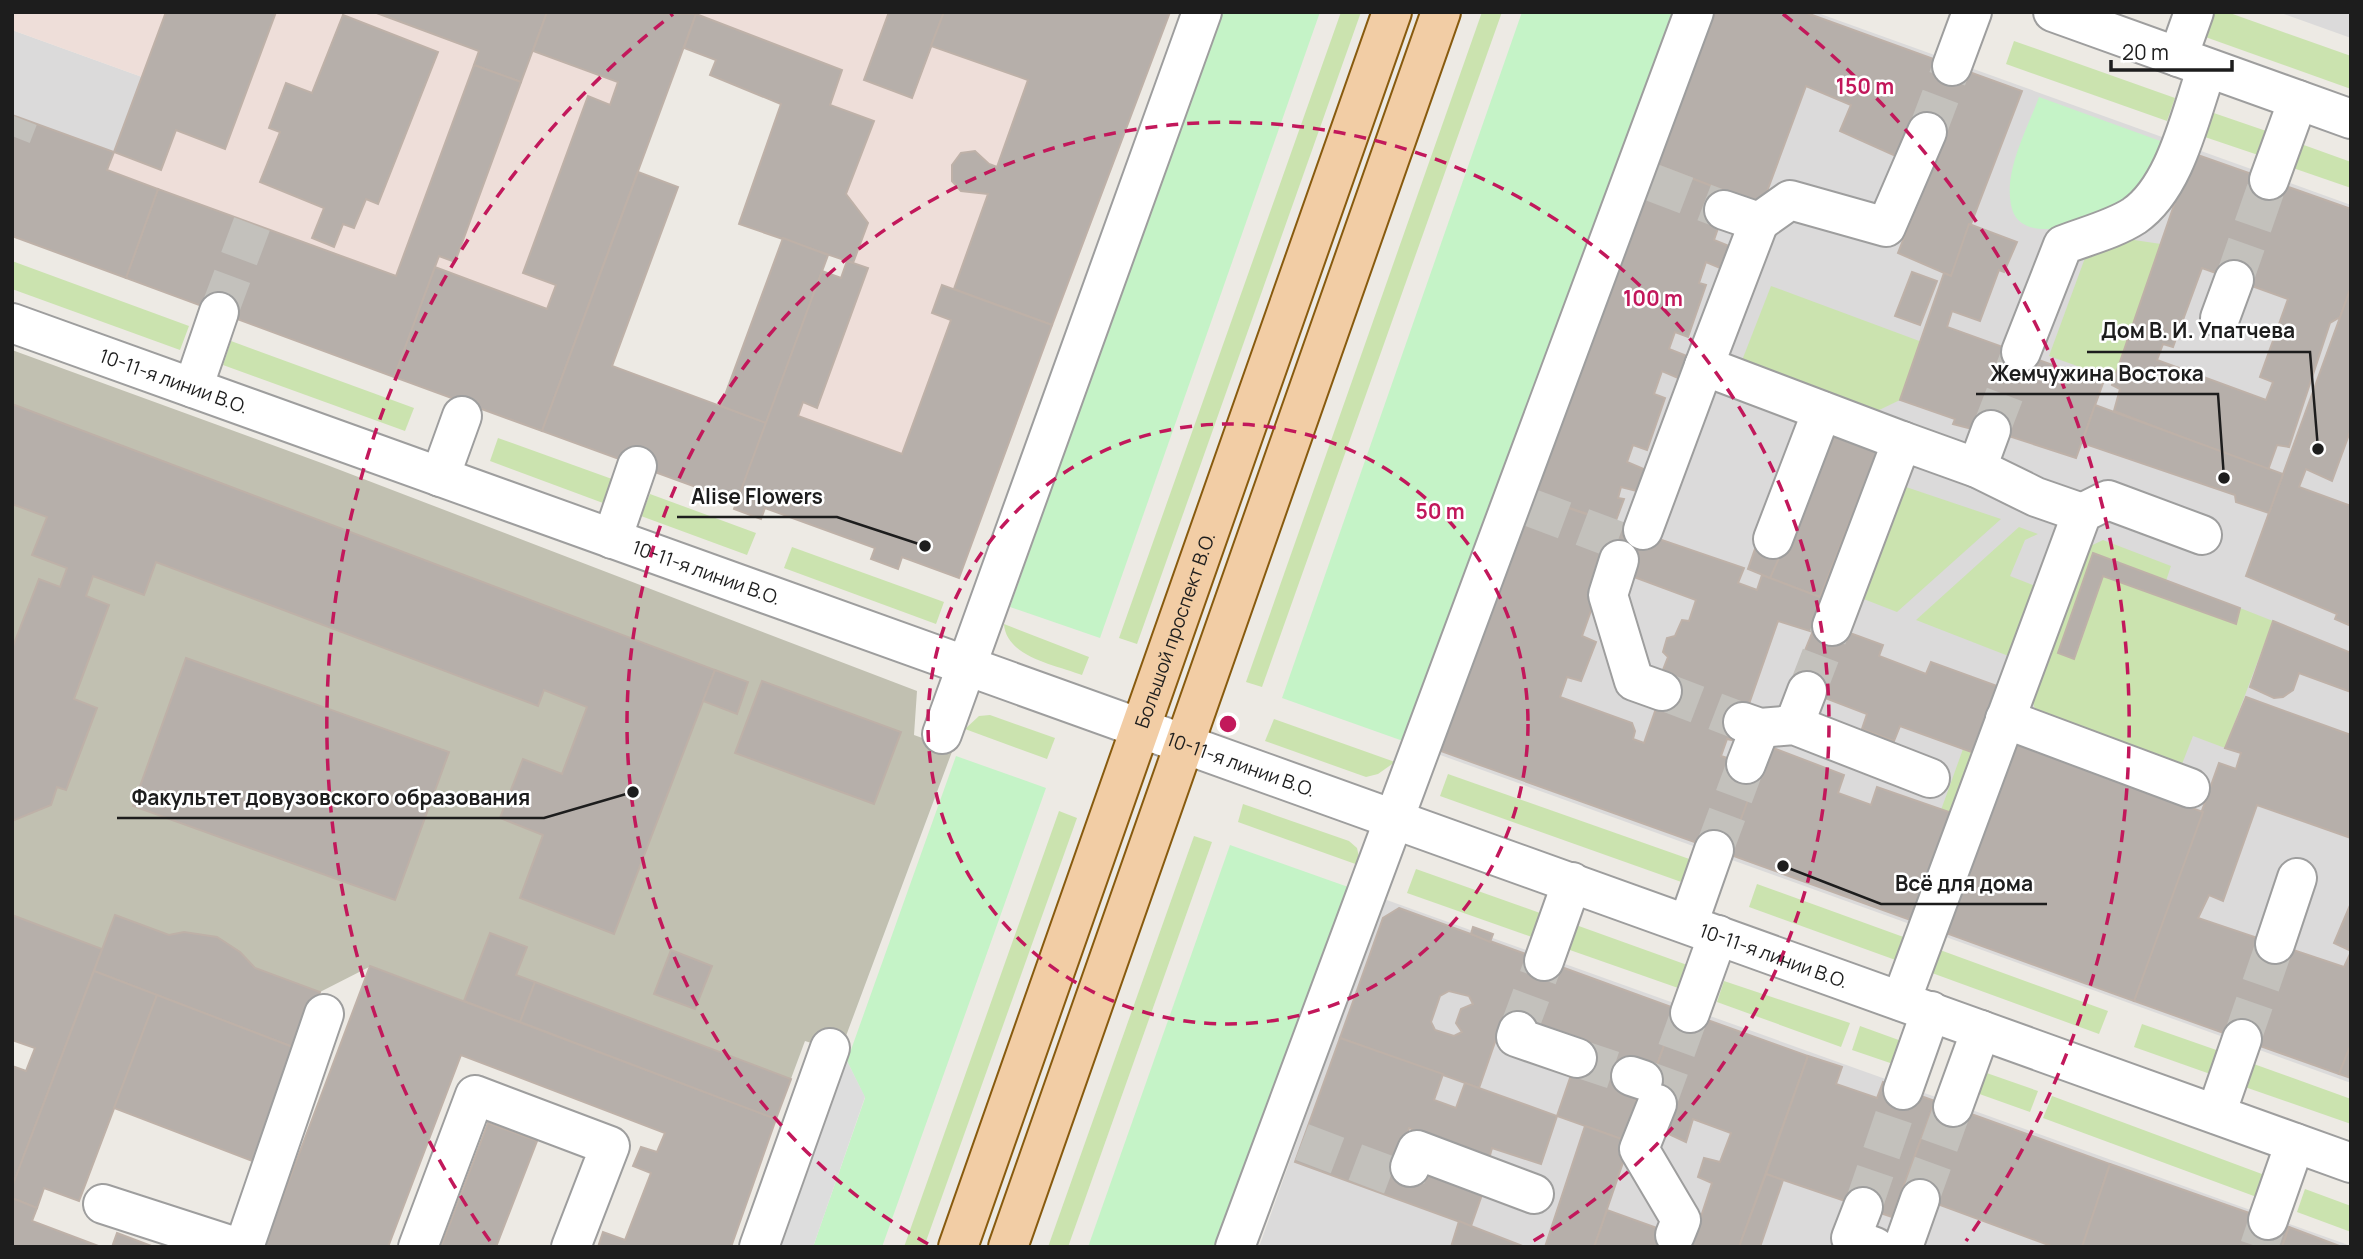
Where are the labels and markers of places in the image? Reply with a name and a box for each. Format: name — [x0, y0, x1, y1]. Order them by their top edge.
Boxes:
callout: Дом В. И. Упатчева — [2087, 310, 2310, 352]
callout: Жемчужина Востока — [1976, 352, 2218, 394]
callout: Alise Flowers — [677, 475, 837, 517]
centre of rings — [1216, 712, 1240, 736]
callout: Факультет довузовского образования — [117, 776, 544, 818]
callout: Всё для дома — [1881, 862, 2047, 904]

